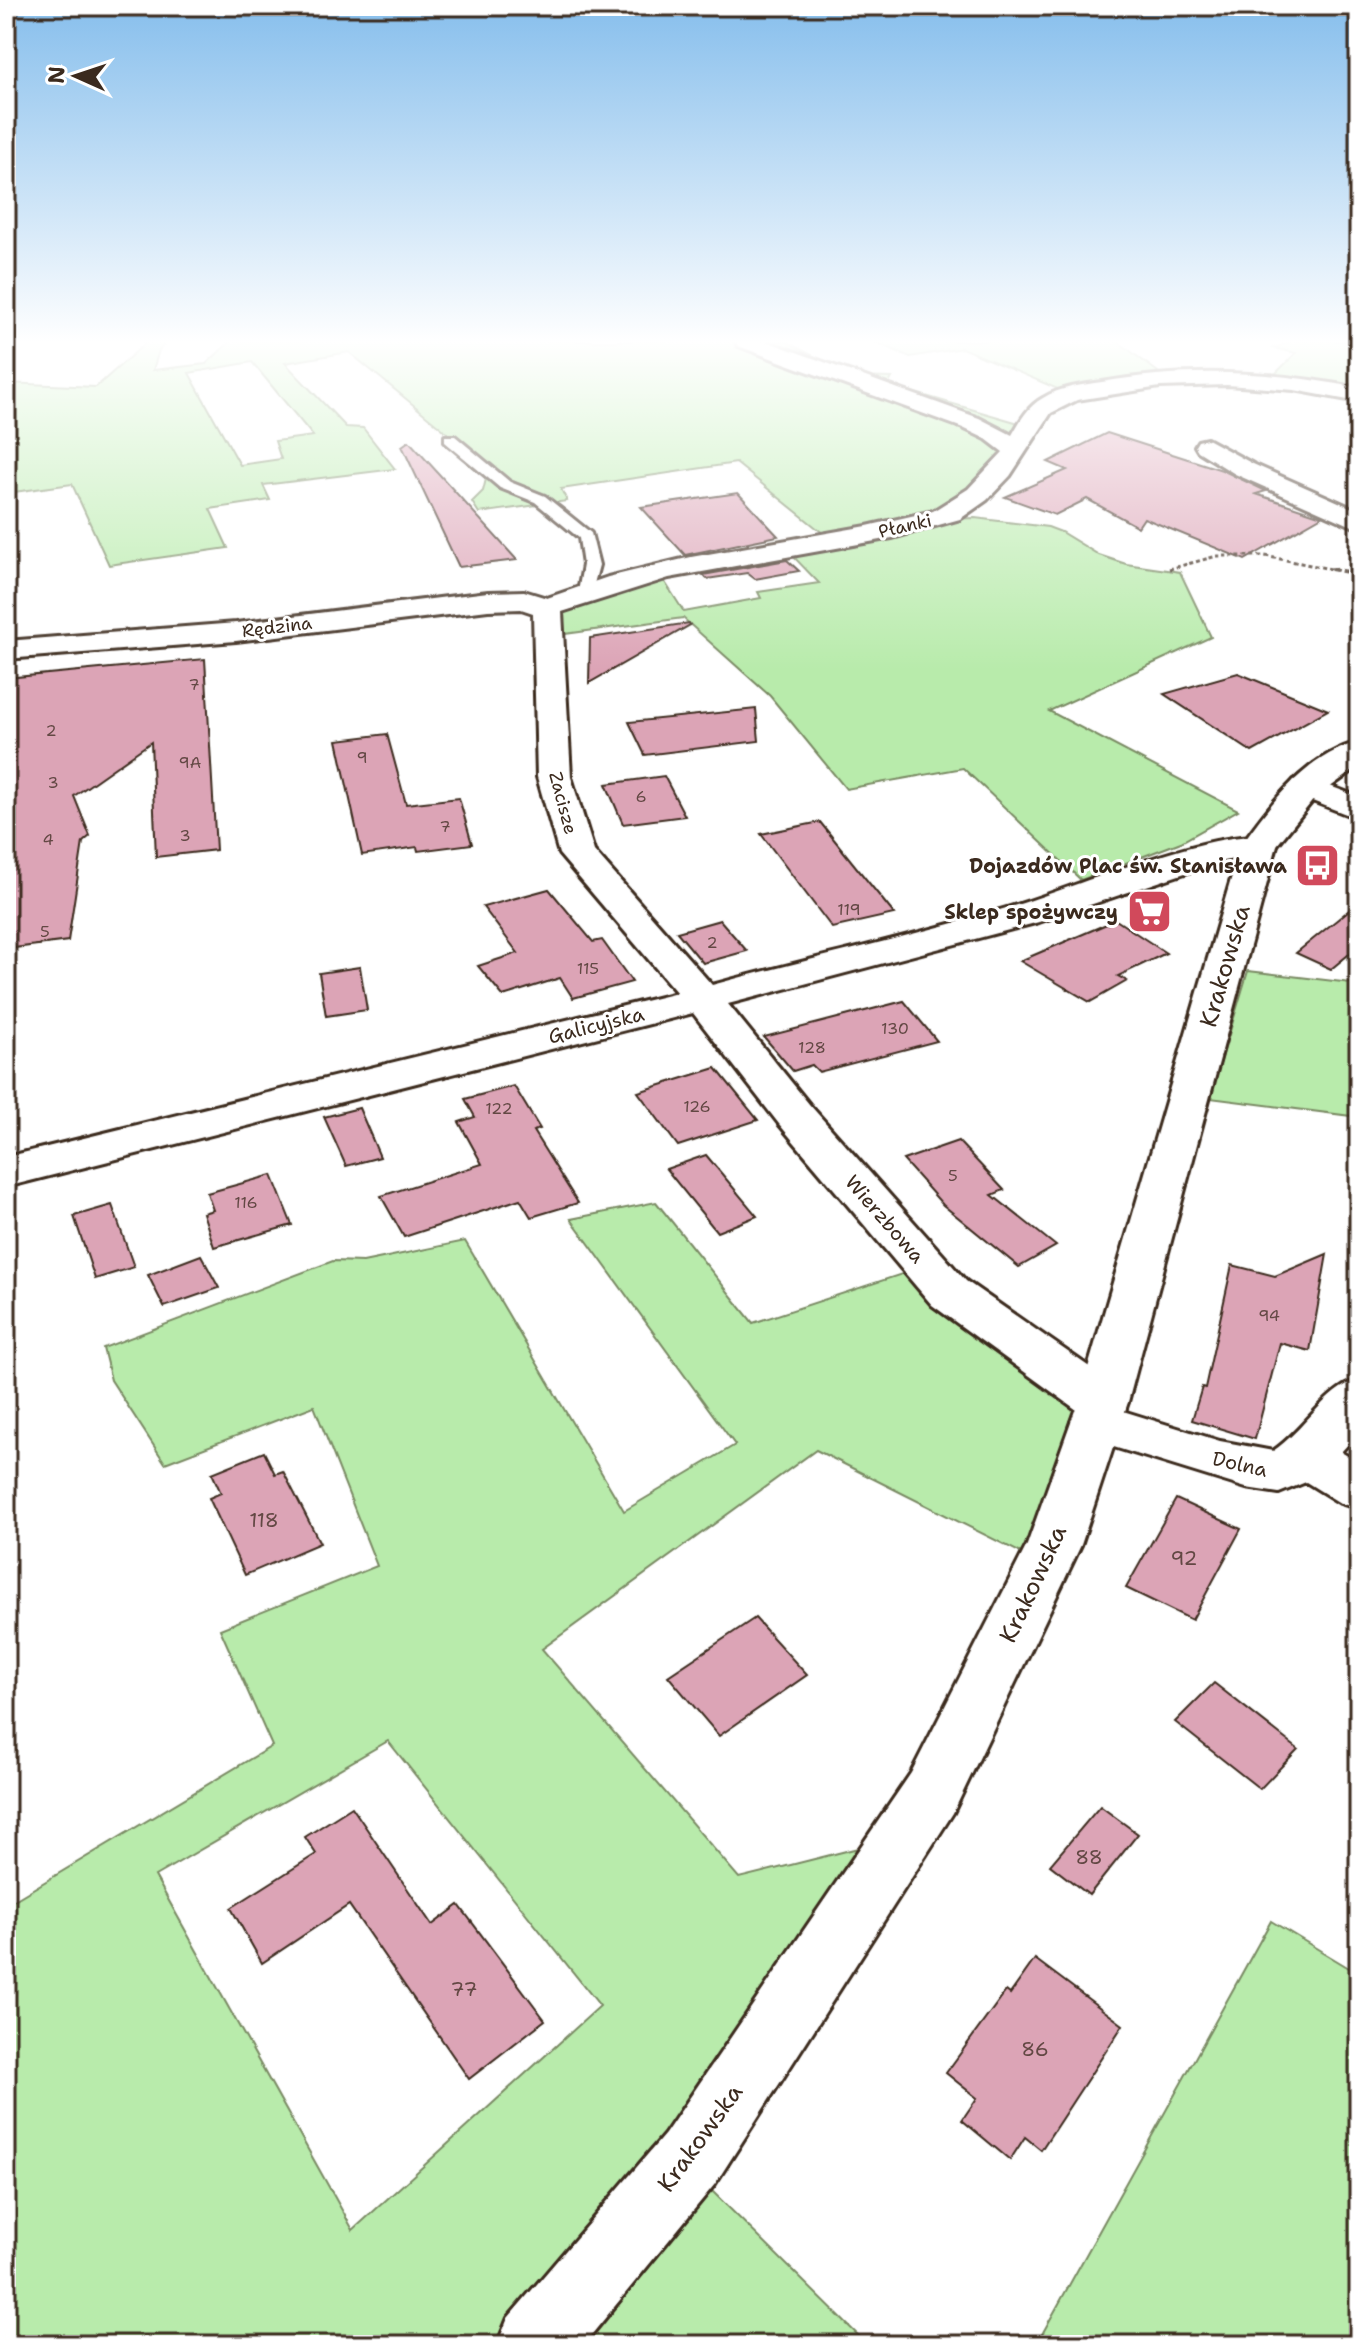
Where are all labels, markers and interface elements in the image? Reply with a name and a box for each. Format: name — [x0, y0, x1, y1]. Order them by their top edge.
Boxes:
north arrow — [36, 36, 116, 116]
text: N — [42, 66, 71, 84]
street label: Płanki — [876, 508, 934, 544]
street label: Rędzina — [241, 611, 313, 643]
house number: 7 — [188, 674, 200, 695]
house number: 2 — [45, 720, 57, 741]
house number: 9 — [356, 747, 368, 768]
house number: 9A — [179, 752, 201, 773]
street label: Zacisze — [543, 769, 583, 837]
house number: 3 — [47, 772, 59, 793]
house number: 6 — [635, 786, 647, 807]
house number: 7 — [439, 816, 451, 837]
house number: 3 — [179, 825, 191, 846]
house number: 4 — [42, 829, 54, 850]
bus stop icon: Dojazdów Plac św. Stanisława — [1294, 842, 1342, 890]
place label: Dojazdów Plac św. Stanisława — [969, 853, 1287, 879]
supermarket icon: Sklep spożywczy — [1125, 888, 1173, 936]
house number: 119 — [837, 899, 861, 920]
place label: Sklep spożywczy — [944, 899, 1118, 925]
street label: Krakowska — [1192, 901, 1258, 1031]
house number: 5 — [40, 921, 50, 942]
house number: 2 — [706, 932, 718, 953]
house number: 115 — [577, 958, 599, 979]
street label: Galicyjska — [545, 1000, 647, 1049]
house number: 130 — [881, 1018, 909, 1039]
house number: 128 — [798, 1037, 826, 1058]
house number: 126 — [683, 1096, 711, 1117]
house number: 122 — [485, 1098, 513, 1119]
house number: 5 — [948, 1165, 958, 1186]
street label: Wierzbowa — [839, 1169, 931, 1269]
house number: 116 — [234, 1192, 258, 1213]
house number: 94 — [1258, 1305, 1280, 1326]
street label: Dolna — [1210, 1445, 1271, 1483]
house number: 118 — [249, 1507, 279, 1533]
street label: Krakowska — [992, 1520, 1074, 1648]
house number: 92 — [1171, 1545, 1198, 1571]
house number: 88 — [1075, 1844, 1103, 1870]
house number: 77 — [451, 1976, 477, 2002]
house number: 86 — [1021, 2036, 1049, 2062]
street label: Krakowska — [650, 2078, 750, 2198]

